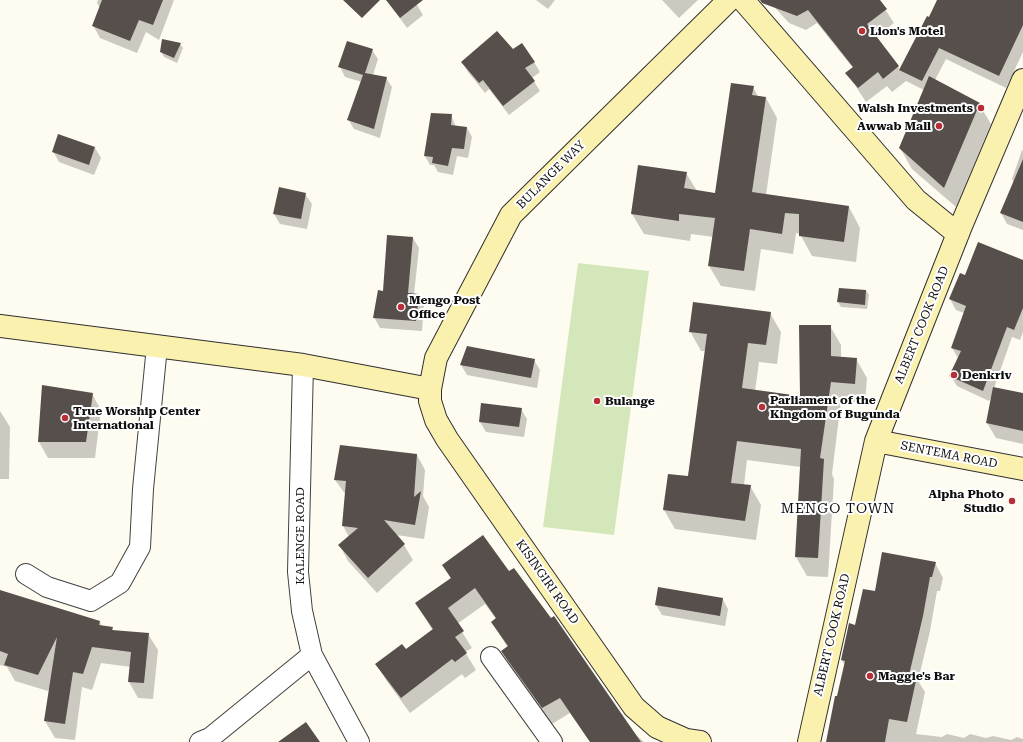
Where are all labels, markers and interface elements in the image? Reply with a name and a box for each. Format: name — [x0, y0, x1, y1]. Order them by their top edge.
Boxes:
place label: Lion's Motel — [870, 24, 943, 38]
marker: Lion's Motel — [857, 26, 867, 36]
place label: Walsh Investments — [858, 101, 973, 115]
marker: Walsh Investments — [976, 103, 986, 113]
place label: Awwab Mall — [857, 119, 931, 133]
marker: Awwab Mall — [934, 121, 944, 131]
street label: BULANGE WAY — [514, 138, 588, 212]
street label: ALBERT COOK ROAD — [892, 264, 952, 386]
place label: Mengo Post Office — [409, 293, 480, 321]
marker: Mengo Post Office — [396, 302, 406, 312]
place label: Denkriv — [962, 368, 1012, 382]
marker: Denkriv — [949, 370, 959, 380]
place label: Parliament of the Kingdom of Bugunda — [770, 393, 900, 421]
place label: Bulange — [605, 394, 655, 408]
marker: Bulange — [592, 396, 602, 406]
marker: Parliament of the Kingdom of Bugunda — [757, 402, 767, 412]
place label: True Worship Center International — [73, 404, 200, 432]
marker: True Worship Center International — [60, 413, 70, 423]
street label: SENTEMA ROAD — [899, 439, 999, 471]
street label: KALENGE ROAD — [293, 487, 307, 585]
place label: Alpha Photo Studio — [929, 487, 1004, 515]
marker: Alpha Photo Studio — [1007, 496, 1017, 506]
district label: MENGO TOWN — [781, 501, 895, 517]
street label: KISINGIRI ROAD — [513, 537, 581, 627]
street label: ALBERT COOK ROAD — [811, 572, 853, 698]
place label: Maggie's Bar — [878, 669, 955, 683]
marker: Maggie's Bar — [865, 671, 875, 681]

